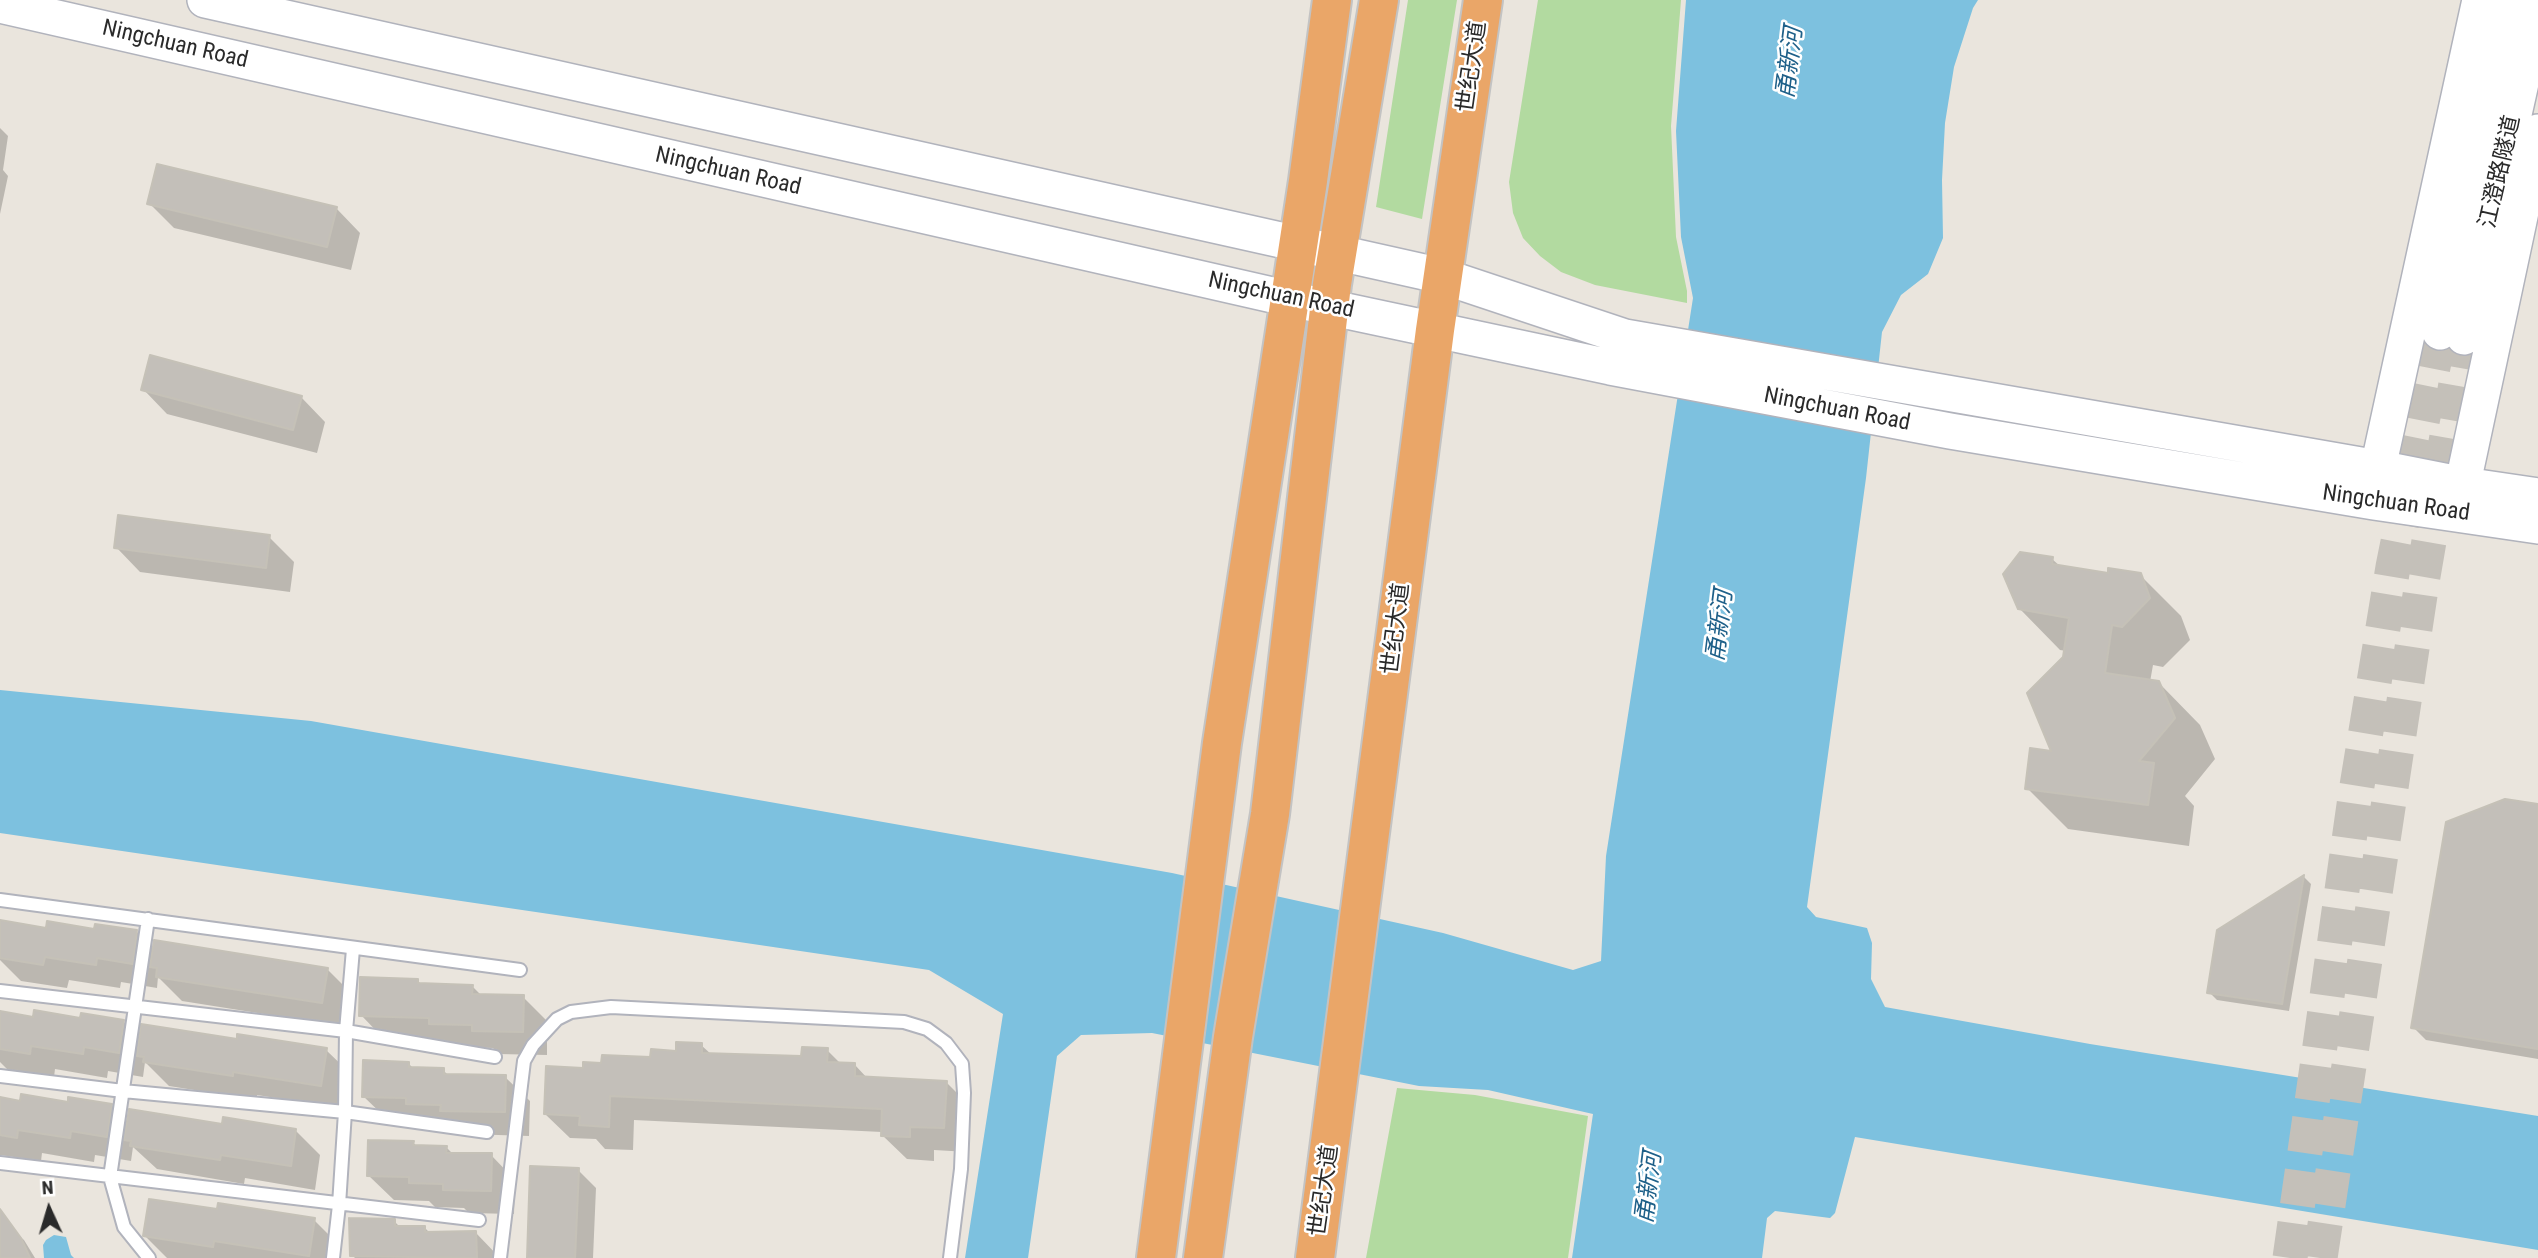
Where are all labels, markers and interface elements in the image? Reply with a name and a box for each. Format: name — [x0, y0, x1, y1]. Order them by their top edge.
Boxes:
street label: Ningchuan Road — [100, 15, 250, 75]
street label: 世纪大道 — [1453, 20, 1493, 114]
water label: 甬新河 — [1772, 26, 1810, 100]
street label: 江澄路隧道 — [2475, 113, 2527, 231]
street label: Ningchuan Road — [653, 142, 803, 202]
street label: Ningchuan Road — [1206, 267, 1356, 325]
street label: Ningchuan Road — [1761, 382, 1913, 438]
street label: Ningchuan Road — [2321, 480, 2471, 528]
street label: 世纪大道 — [1378, 582, 1416, 676]
water label: 甬新河 — [1702, 589, 1740, 663]
street label: 世纪大道 — [1305, 1144, 1345, 1238]
water label: 甬新河 — [1631, 1151, 1669, 1225]
north arrow — [14, 1174, 84, 1244]
text: N — [41, 1176, 54, 1199]

